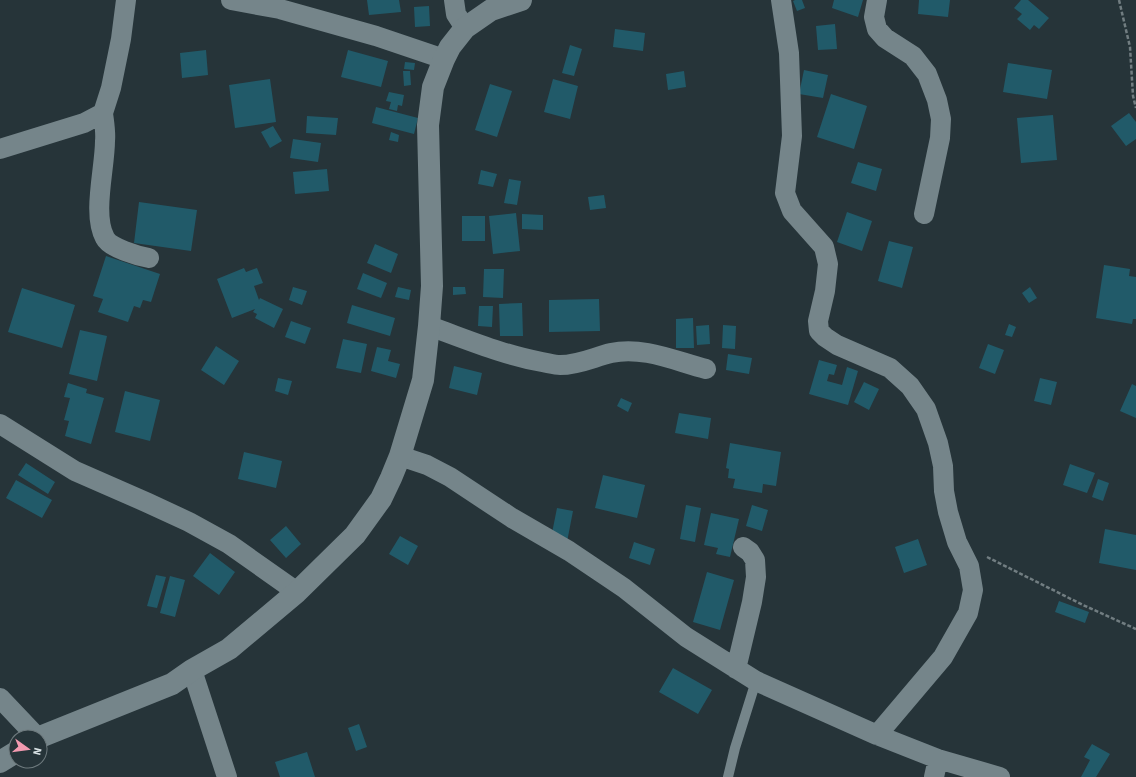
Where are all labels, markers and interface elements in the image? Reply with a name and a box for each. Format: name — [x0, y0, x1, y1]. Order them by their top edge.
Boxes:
north arrow — [8, 729, 48, 769]
text: N — [29, 746, 45, 757]

